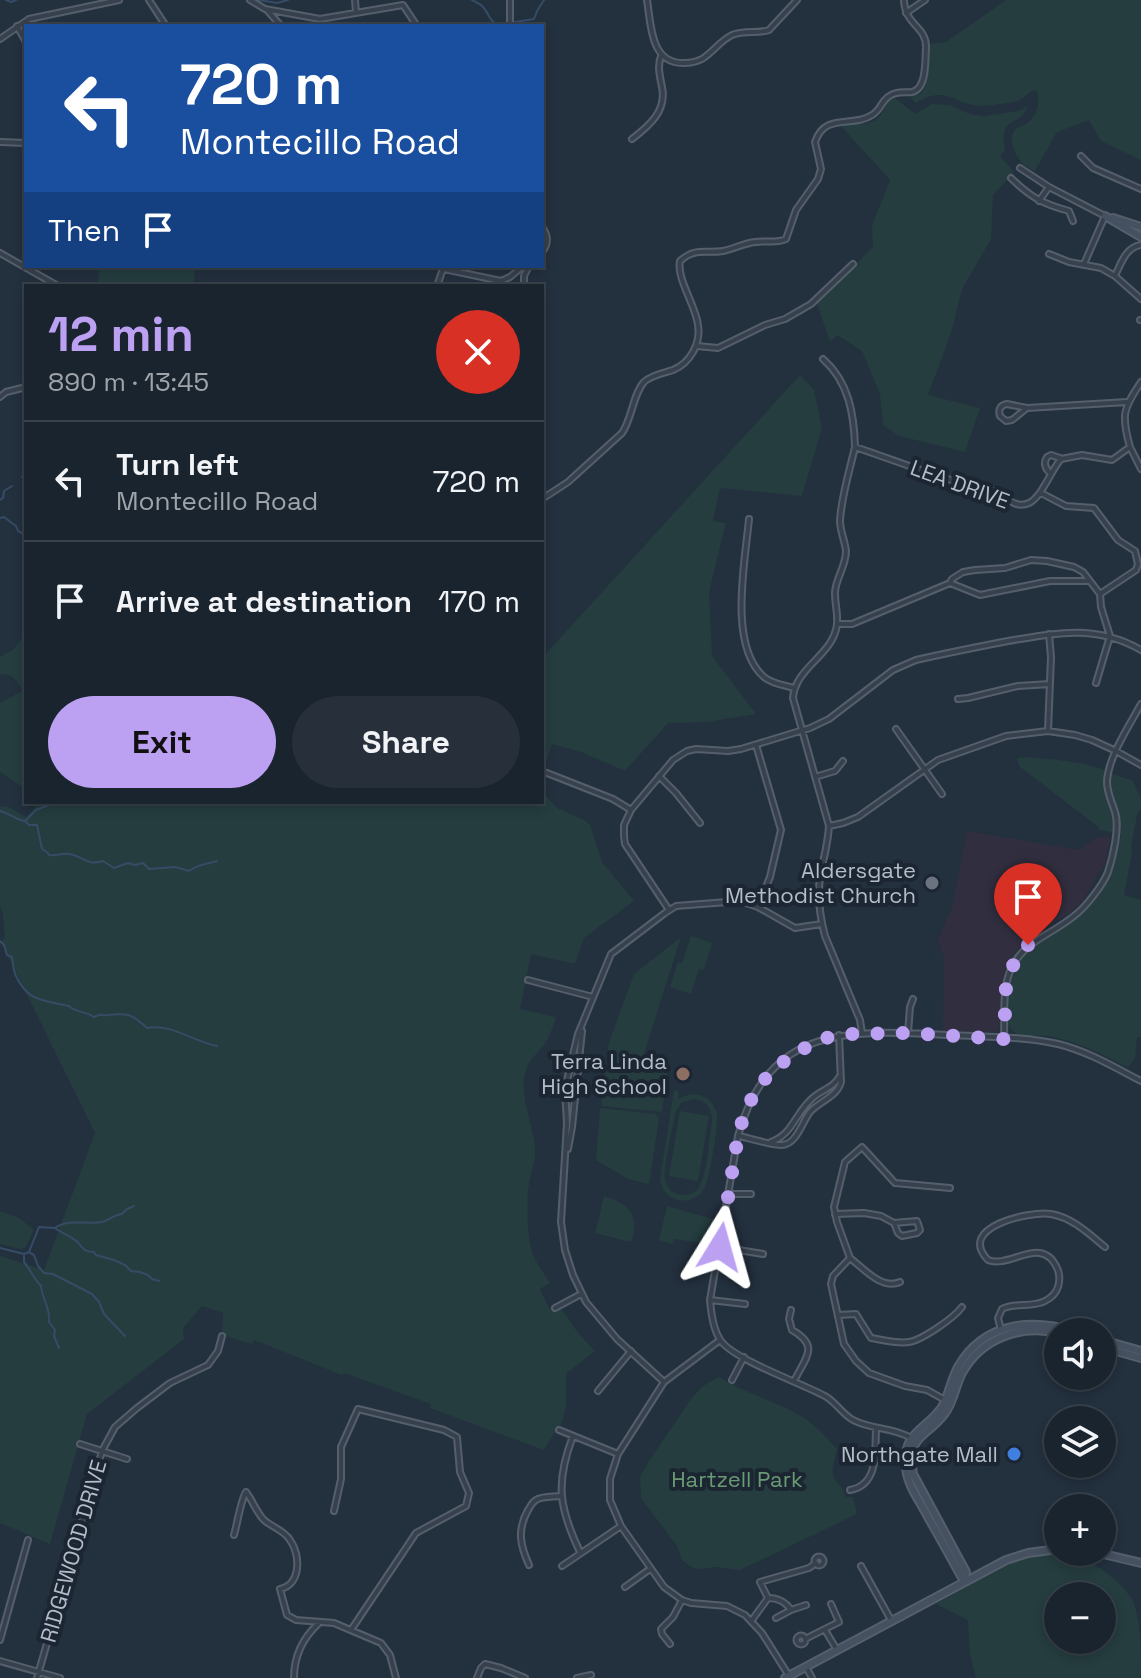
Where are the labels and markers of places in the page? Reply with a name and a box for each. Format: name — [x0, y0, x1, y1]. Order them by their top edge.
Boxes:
place label: Aldersgate Methodist Church — [725, 856, 916, 909]
pin — [994, 863, 1062, 945]
marker: Aldersgate Methodist Church — [923, 874, 941, 892]
place label: Terra Linda High School — [541, 1047, 667, 1100]
marker: Terra Linda High School — [674, 1065, 692, 1083]
place label: Northgate Mall — [841, 1440, 998, 1468]
marker: Northgate Mall — [1005, 1445, 1023, 1463]

